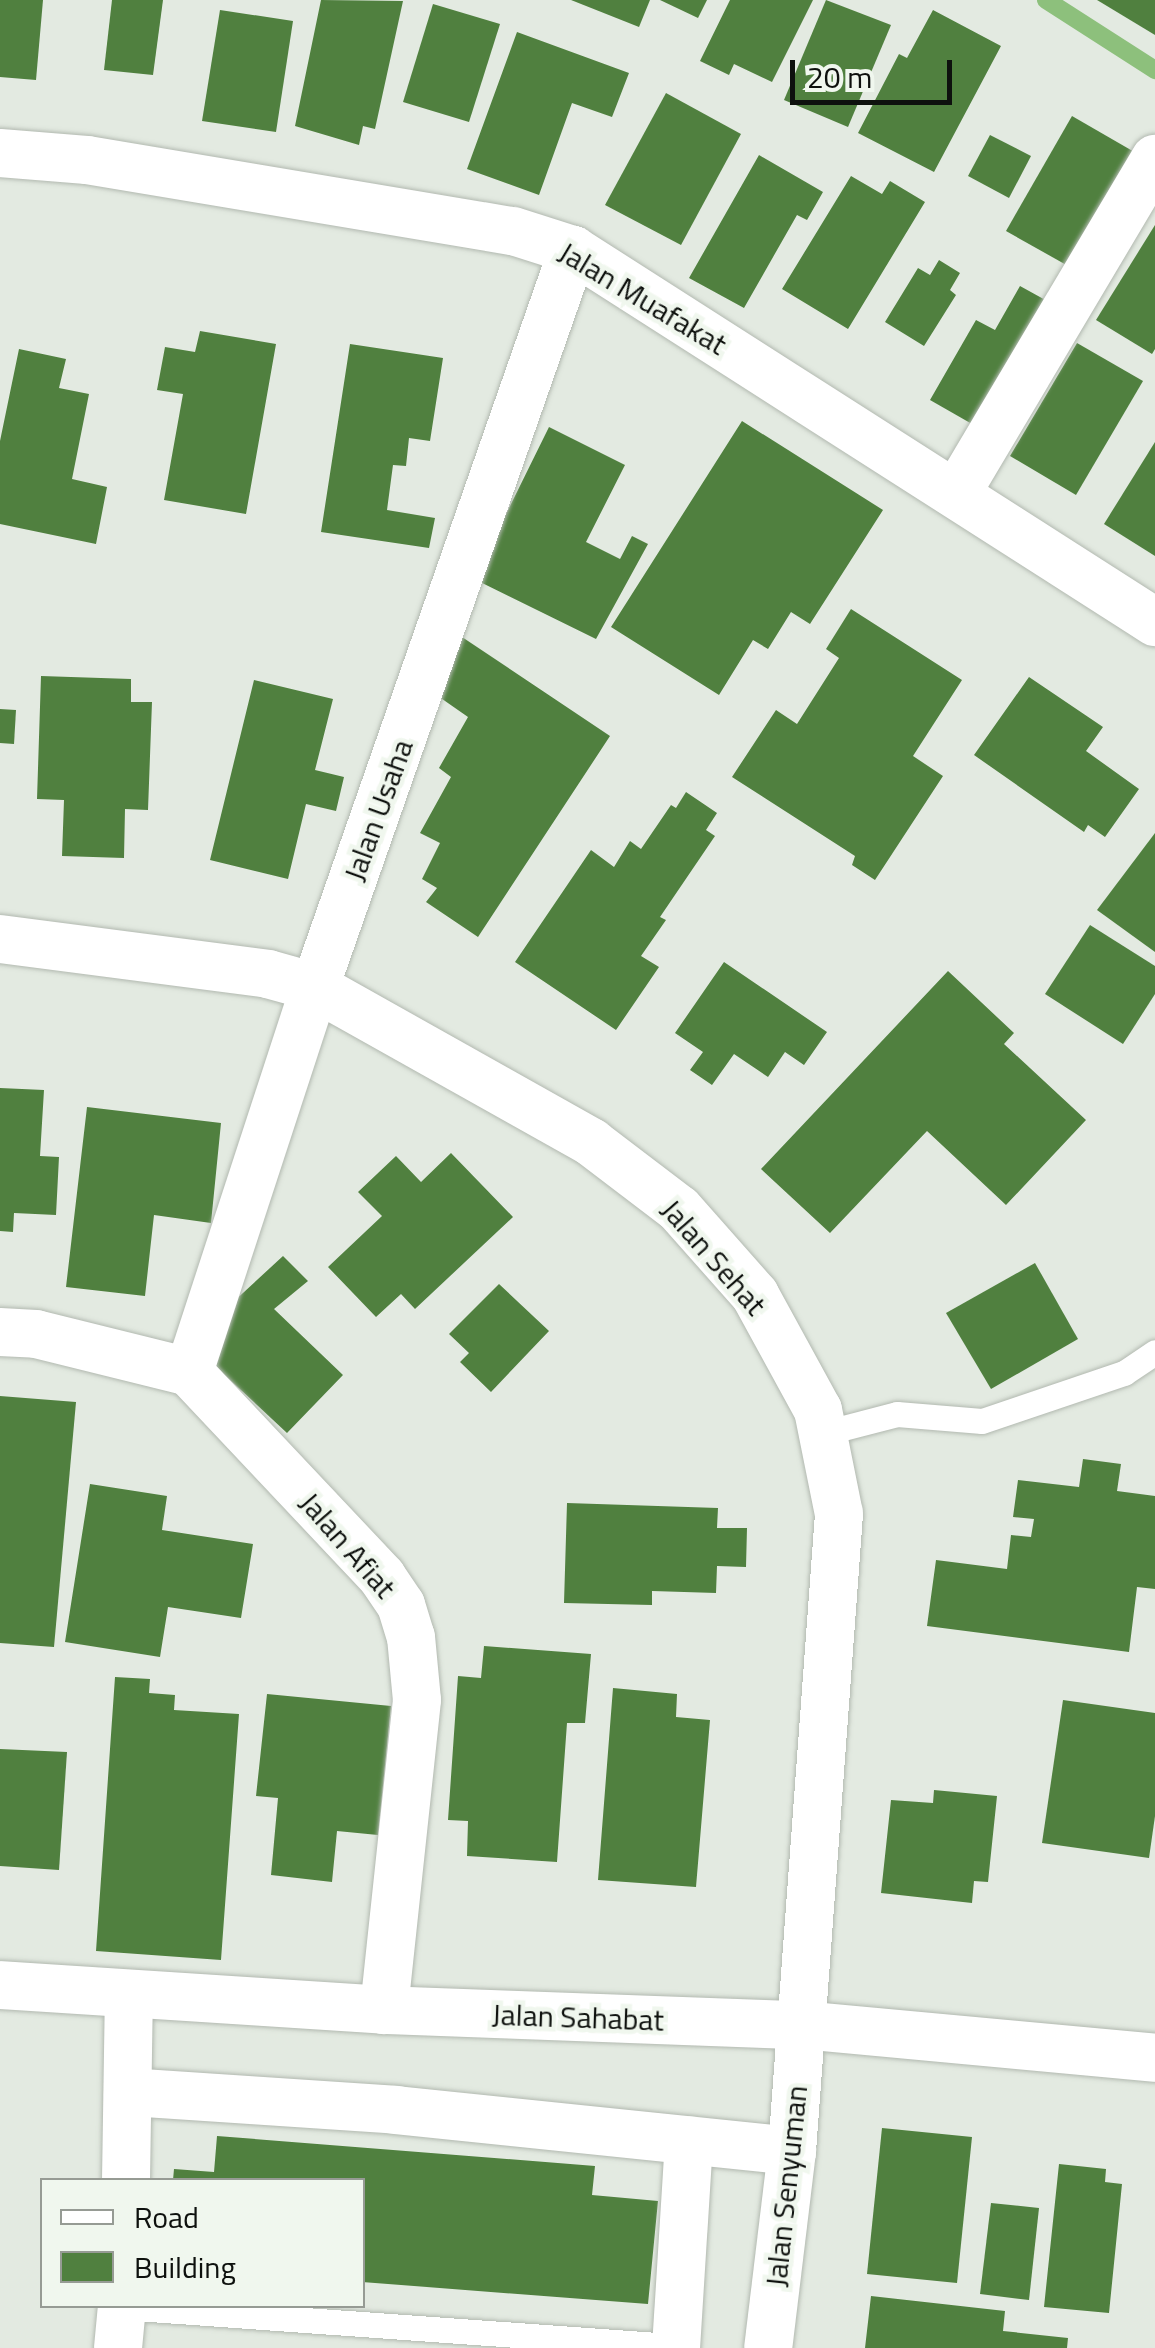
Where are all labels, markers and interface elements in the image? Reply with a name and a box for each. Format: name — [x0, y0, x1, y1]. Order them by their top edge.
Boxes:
scale bar — [795, 40, 958, 102]
text: 20 m — [807, 54, 872, 100]
street label: Jalan Muafakat — [553, 234, 733, 362]
street label: Jalan Usaha — [336, 734, 420, 886]
street label: Jalan Sehat — [654, 1192, 774, 1322]
street label: Jalan Afiat — [292, 1485, 404, 1605]
street label: Jalan Sahabat — [491, 1996, 665, 2038]
street label: Jalan Senyuman — [758, 2083, 814, 2289]
legend — [40, 2178, 365, 2308]
text: Road — [134, 2194, 199, 2240]
text: Building — [134, 2244, 236, 2290]

